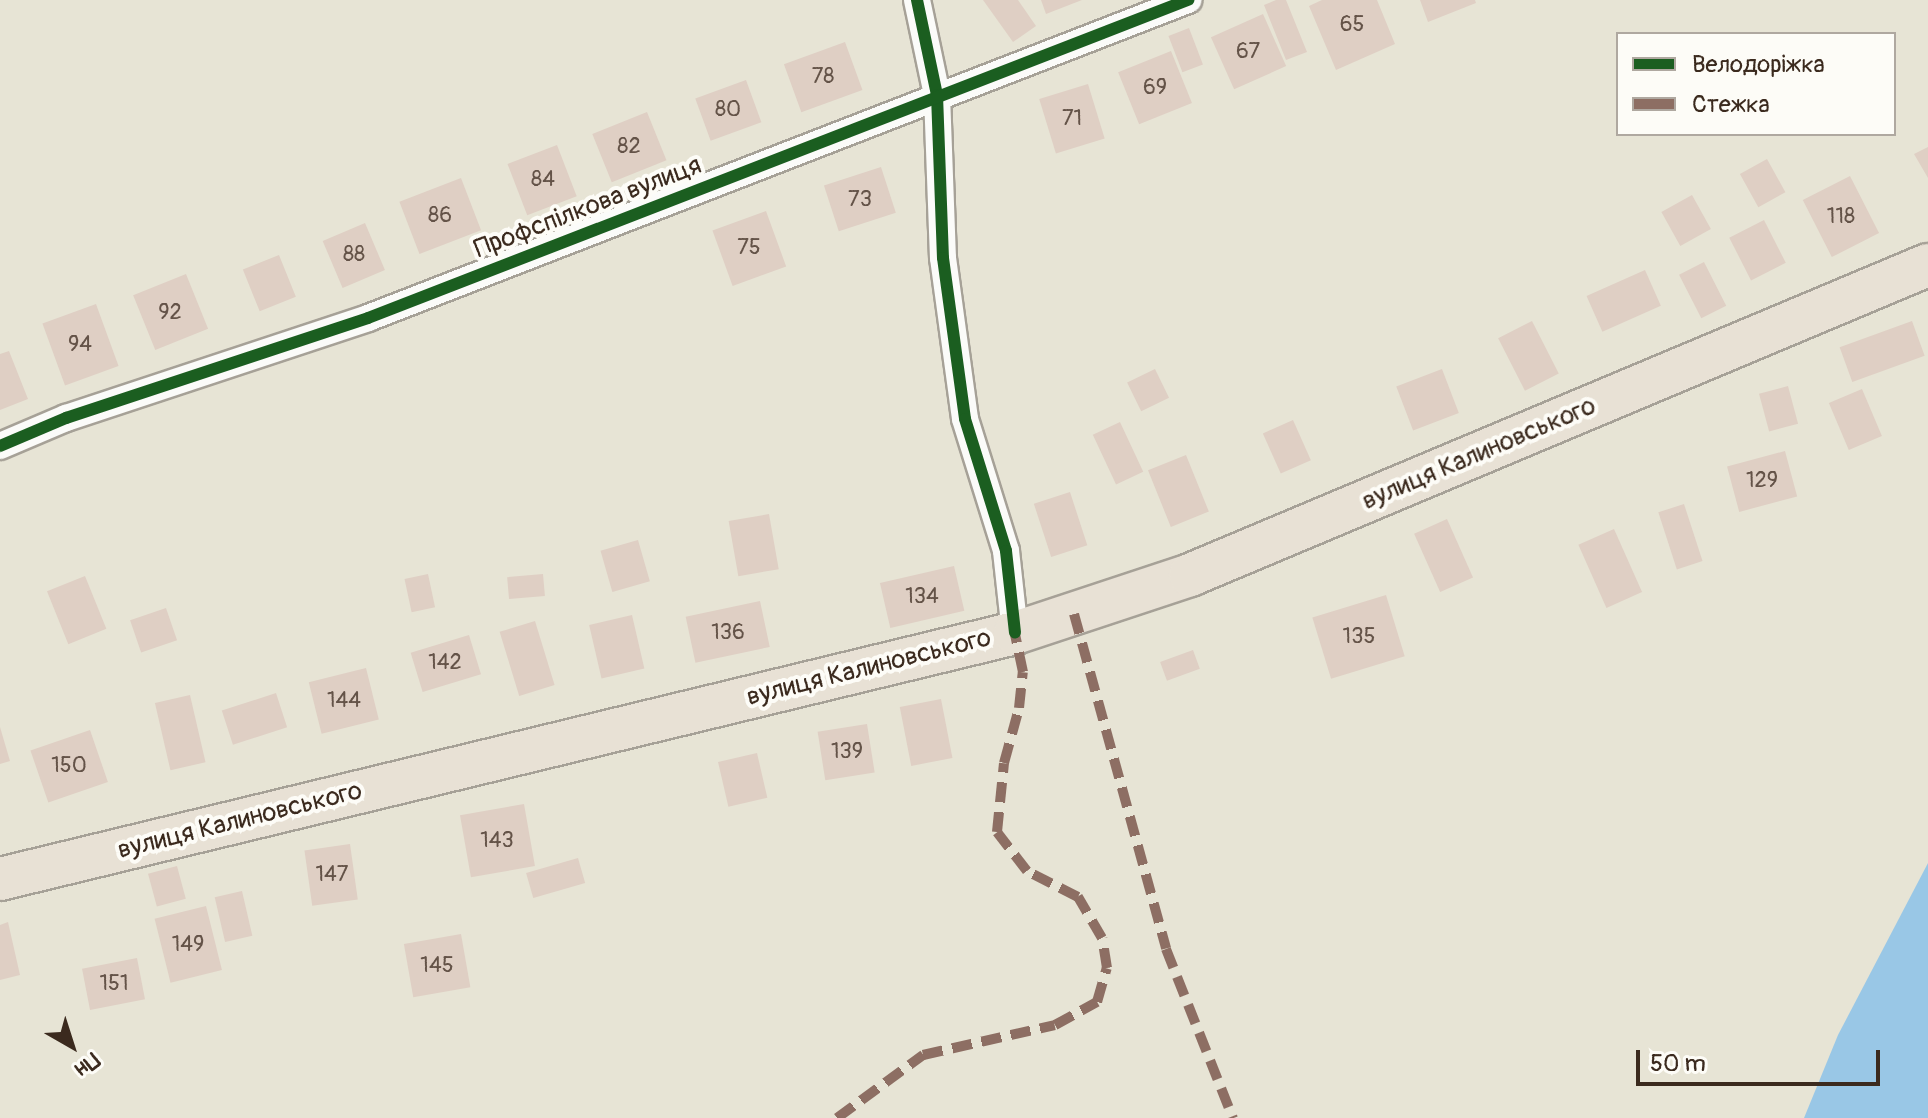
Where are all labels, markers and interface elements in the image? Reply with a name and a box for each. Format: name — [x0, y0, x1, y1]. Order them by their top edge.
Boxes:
house number: 65 — [1340, 12, 1364, 38]
legend — [1616, 32, 1896, 136]
house number: 67 — [1236, 39, 1260, 65]
text: Велодоріжка — [1692, 50, 1825, 79]
house number: 78 — [812, 64, 834, 90]
house number: 69 — [1143, 75, 1167, 101]
text: Стежка — [1692, 90, 1770, 119]
house number: 80 — [715, 97, 741, 123]
house number: 71 — [1062, 106, 1082, 132]
house number: 82 — [617, 134, 641, 160]
street label: Профспілкова вулиця — [470, 150, 706, 266]
house number: 84 — [531, 167, 555, 193]
house number: 73 — [848, 187, 872, 213]
house number: 86 — [428, 203, 452, 229]
house number: 118 — [1827, 204, 1855, 230]
house number: 75 — [737, 235, 761, 261]
house number: 88 — [343, 242, 365, 268]
house number: 92 — [158, 300, 182, 326]
house number: 94 — [68, 332, 92, 358]
street label: вулиця Калиновського — [1358, 391, 1600, 517]
house number: 129 — [1746, 468, 1778, 494]
house number: 134 — [905, 584, 939, 610]
house number: 136 — [711, 620, 745, 646]
street label: вулиця Калиновського — [744, 623, 994, 713]
house number: 135 — [1343, 624, 1375, 650]
house number: 142 — [428, 650, 462, 676]
house number: 144 — [327, 688, 361, 714]
house number: 139 — [831, 739, 863, 765]
house number: 150 — [51, 753, 87, 779]
street label: вулиця Калиновського — [115, 776, 365, 866]
house number: 143 — [480, 828, 514, 854]
house number: 147 — [316, 862, 348, 888]
house number: 149 — [172, 932, 204, 958]
house number: 145 — [420, 953, 454, 979]
house number: 151 — [99, 971, 129, 997]
north arrow — [32, 1006, 112, 1086]
scale bar — [1640, 1034, 1884, 1084]
text: Пн — [69, 1046, 105, 1083]
text: 50 m — [1650, 1049, 1706, 1078]

